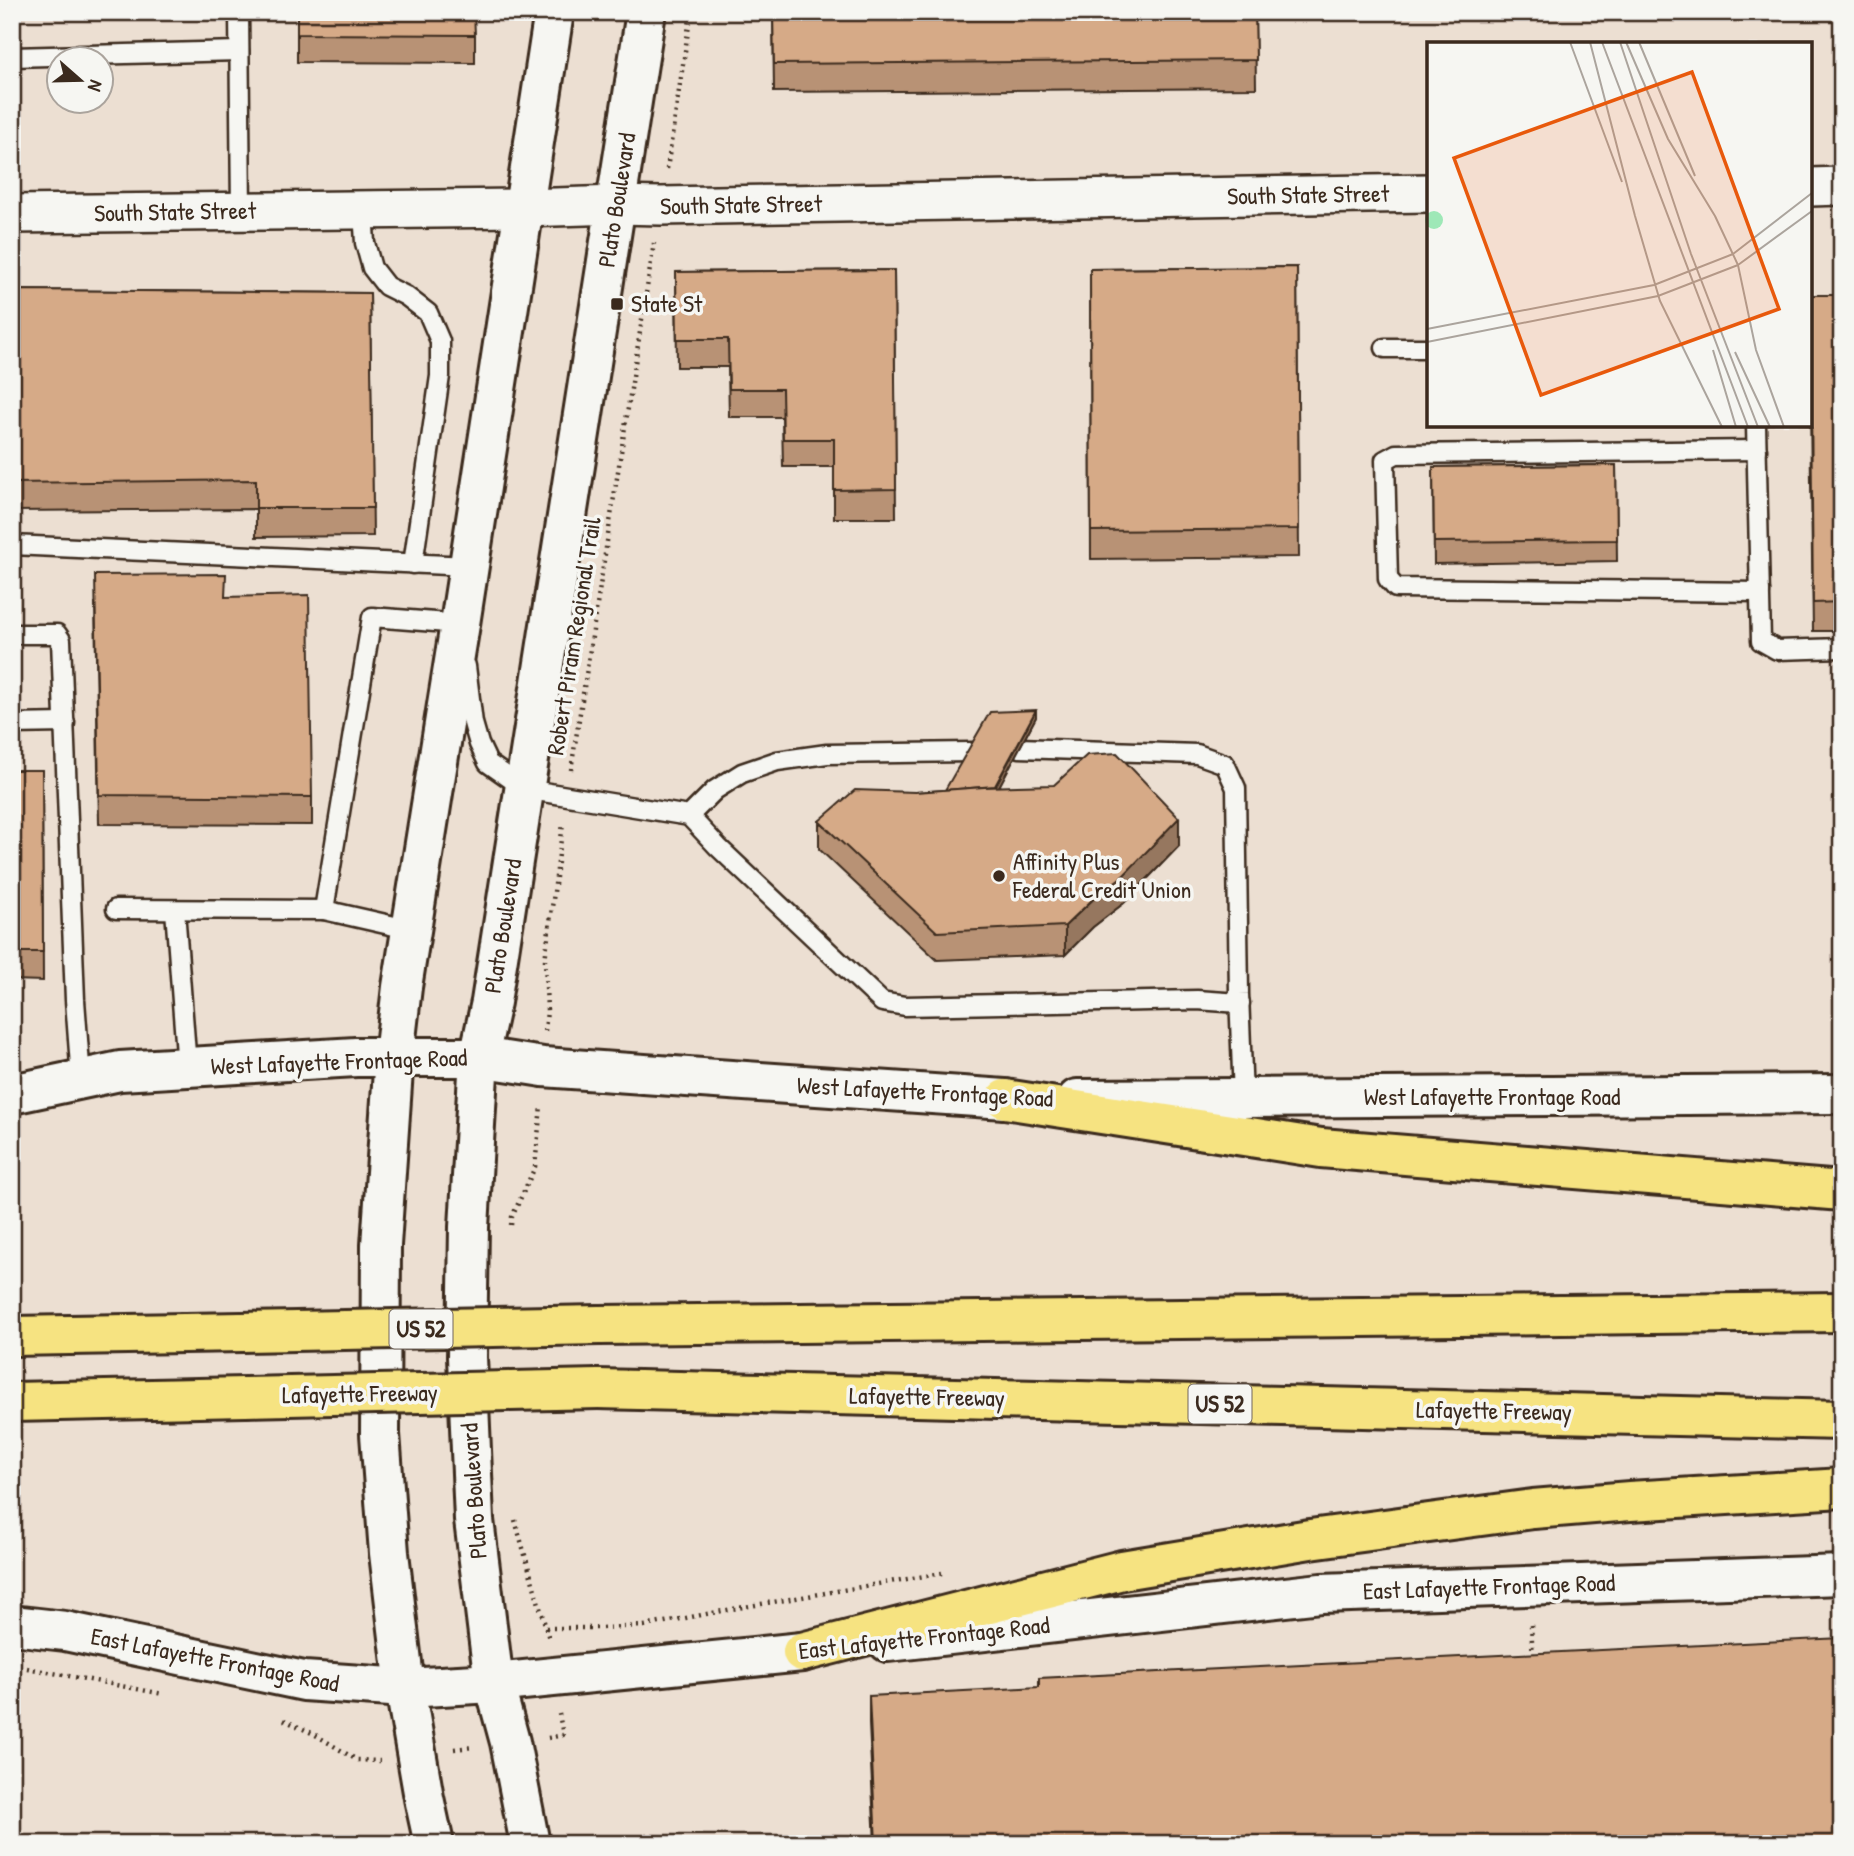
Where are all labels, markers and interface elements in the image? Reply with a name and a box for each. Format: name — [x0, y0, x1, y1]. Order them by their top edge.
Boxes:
inset map — [1427, 42, 1812, 427]
north arrow — [46, 46, 116, 116]
text: N — [82, 77, 110, 95]
street label: Plato Boulevard — [590, 130, 642, 269]
street label: South State Street — [1227, 177, 1390, 211]
street label: South State Street — [660, 187, 823, 221]
street label: South State Street — [94, 194, 257, 228]
place label: State St — [631, 287, 703, 319]
marker: State St — [609, 296, 625, 312]
street label: Robert Piram Regional Trail — [538, 514, 608, 757]
place label: Affinity Plus Federal Credit Union — [1012, 845, 1191, 905]
street label: Plato Boulevard — [476, 856, 528, 995]
marker: Affinity Plus Federal Credit Union — [991, 868, 1007, 884]
street label: West Lafayette Frontage Road — [210, 1041, 468, 1081]
street label: West Lafayette Frontage Road — [796, 1068, 1054, 1114]
street label: West Lafayette Frontage Road — [1364, 1080, 1620, 1112]
road number: US 52 — [390, 1310, 452, 1348]
street label: Lafayette Freeway — [282, 1376, 438, 1410]
street label: Lafayette Freeway — [849, 1379, 1005, 1413]
road number: US 52 — [1188, 1385, 1252, 1424]
street label: Lafayette Freeway — [1416, 1393, 1572, 1427]
street label: Plato Boulevard — [452, 1422, 494, 1560]
street label: East Lafayette Frontage Road — [1362, 1566, 1616, 1606]
street label: East Lafayette Frontage Road — [797, 1608, 1051, 1666]
street label: East Lafayette Frontage Road — [88, 1619, 342, 1699]

